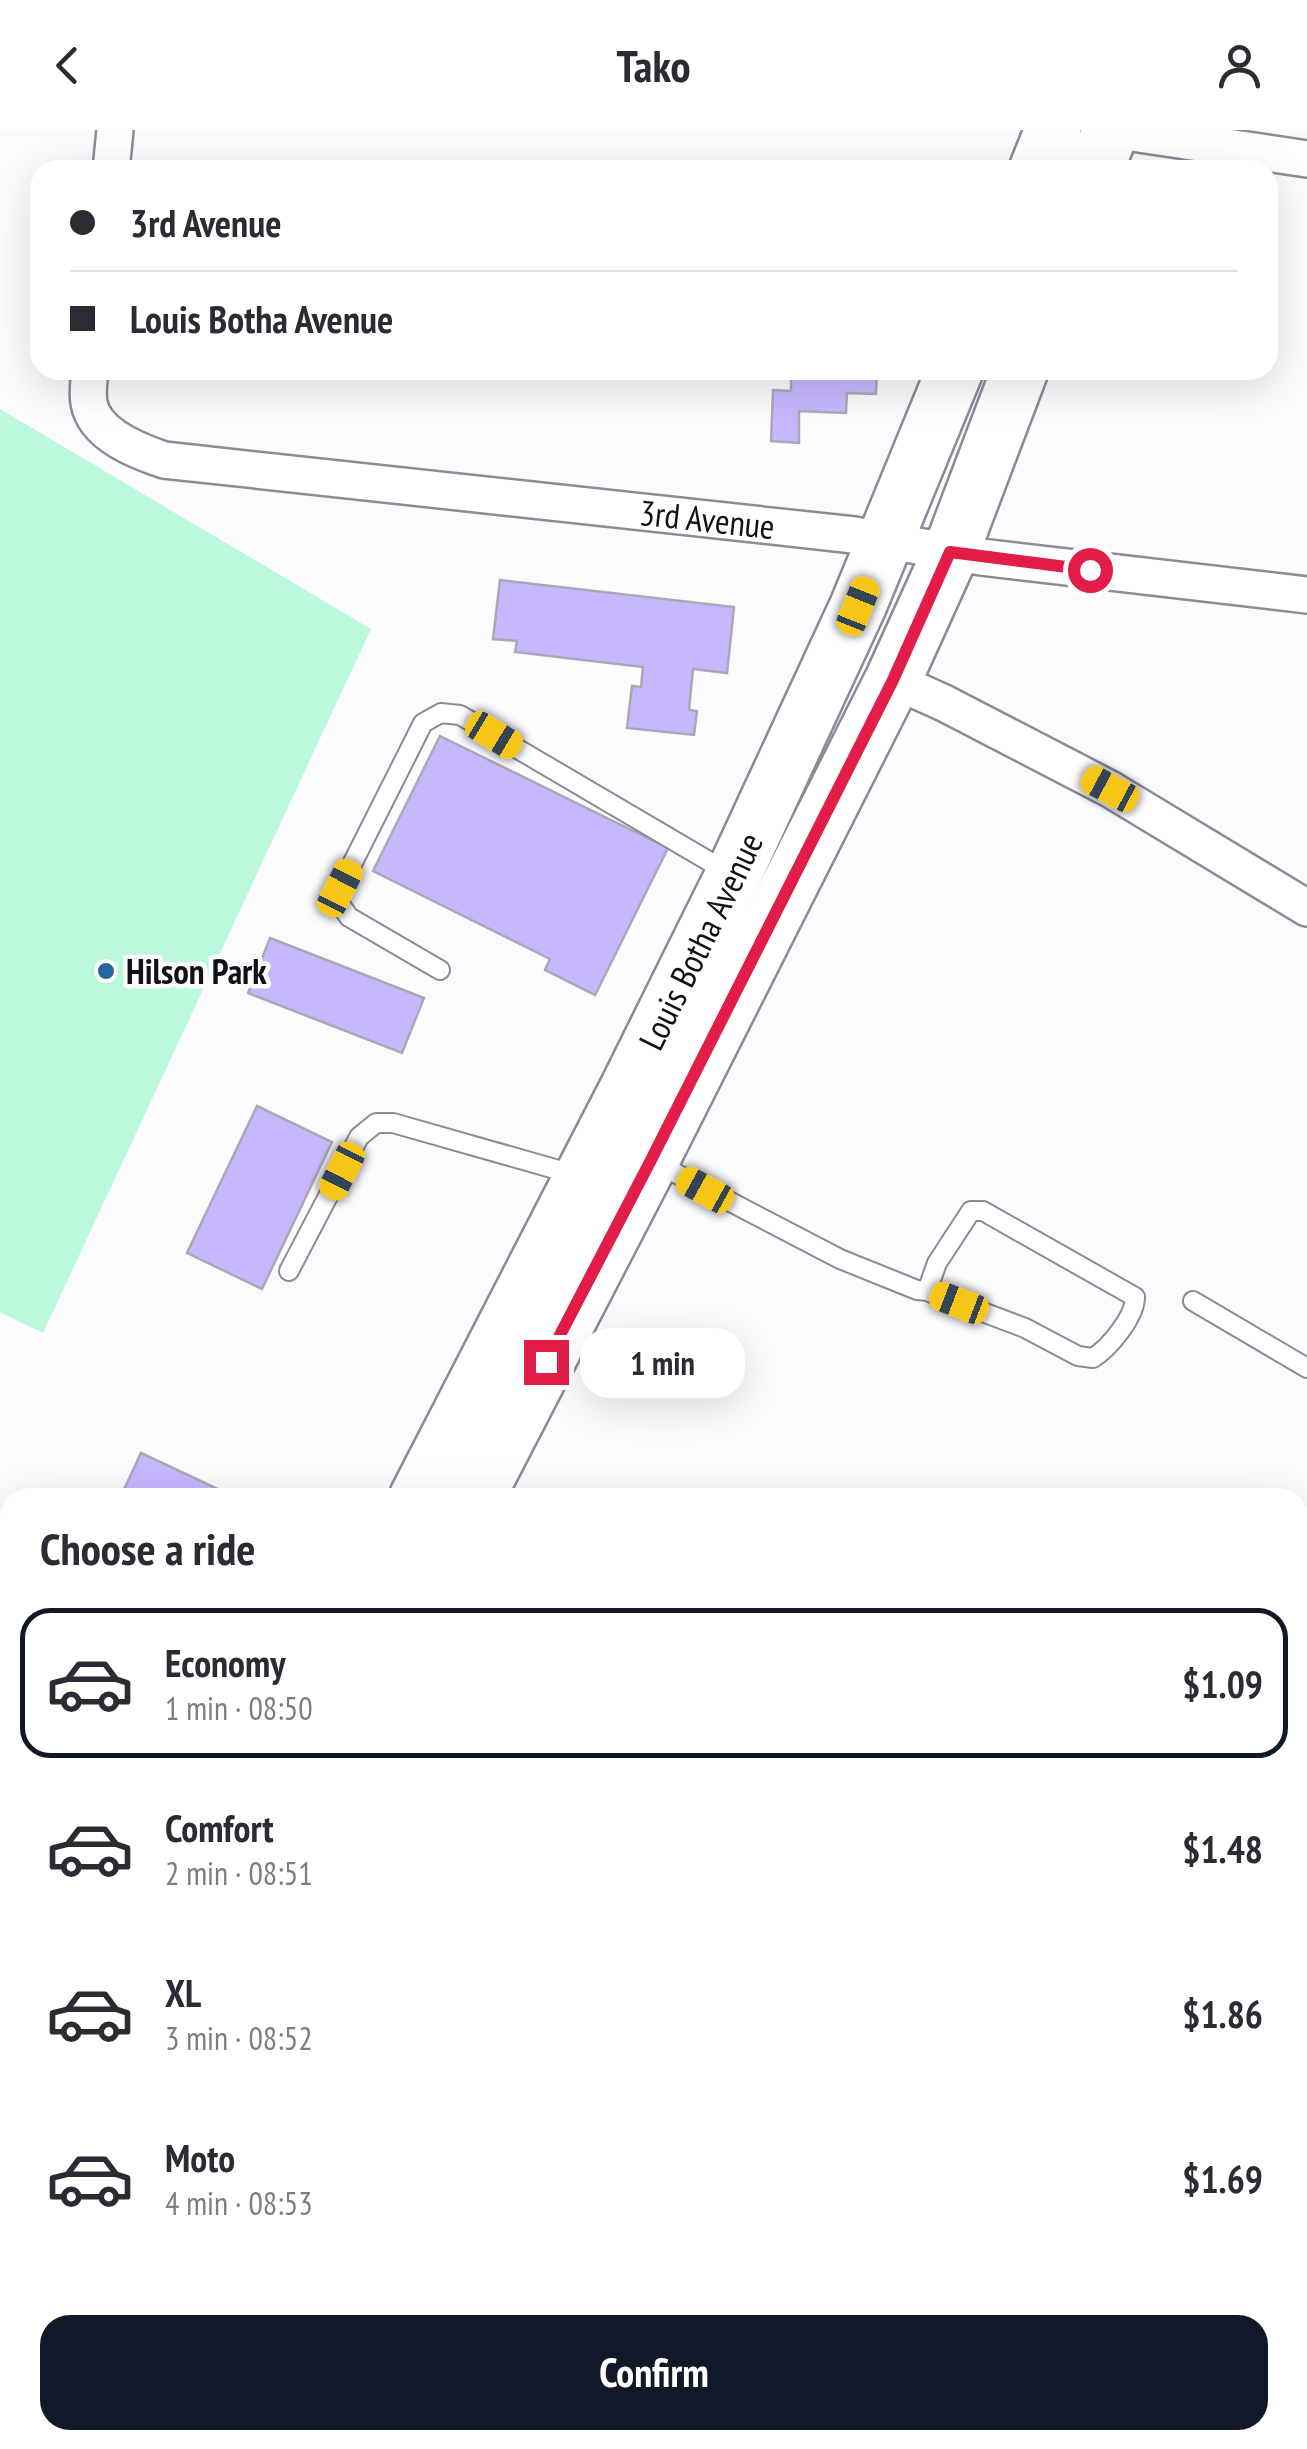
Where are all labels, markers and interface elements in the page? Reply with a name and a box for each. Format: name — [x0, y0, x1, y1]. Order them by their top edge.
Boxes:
text: Tako — [616, 36, 691, 94]
icon: back — [40, 38, 95, 93]
icon: person — [1212, 38, 1267, 93]
text: 3rd Avenue — [130, 198, 281, 247]
text: Louis Botha Avenue — [130, 294, 393, 343]
street label: 3rd Avenue — [637, 489, 777, 549]
route start — [1068, 548, 1113, 593]
car — [833, 573, 883, 639]
car — [461, 707, 527, 763]
car — [1076, 762, 1144, 816]
street label: Louis Botha Avenue — [628, 825, 773, 1057]
car — [313, 854, 367, 922]
place label: Hilson Park — [126, 948, 267, 994]
marker: Hilson Park — [95, 960, 117, 982]
car — [315, 1137, 369, 1205]
car — [671, 1162, 739, 1218]
car — [926, 1278, 992, 1328]
callout: 1 min — [581, 1327, 746, 1397]
route end — [524, 1340, 569, 1385]
text: 1 min — [630, 1342, 695, 1384]
text: Choose a ride — [40, 1519, 255, 1577]
icon: car — [45, 1638, 135, 1728]
text: Economy — [165, 1638, 285, 1687]
text: $1.09 — [1182, 1659, 1263, 1708]
text: 1 min · 08:50 — [165, 1687, 313, 1729]
icon: car — [45, 1803, 135, 1893]
text: Comfort — [165, 1803, 274, 1852]
text: $1.48 — [1182, 1824, 1263, 1873]
text: 2 min · 08:51 — [165, 1852, 313, 1894]
icon: car — [45, 1968, 135, 2058]
text: XL — [165, 1968, 201, 2017]
text: $1.86 — [1182, 1989, 1263, 2038]
text: 3 min · 08:52 — [165, 2017, 313, 2059]
icon: car — [45, 2133, 135, 2223]
text: Moto — [165, 2133, 235, 2182]
text: $1.69 — [1182, 2154, 1263, 2203]
text: 4 min · 08:53 — [165, 2182, 313, 2224]
button: Confirm — [40, 2315, 1268, 2430]

